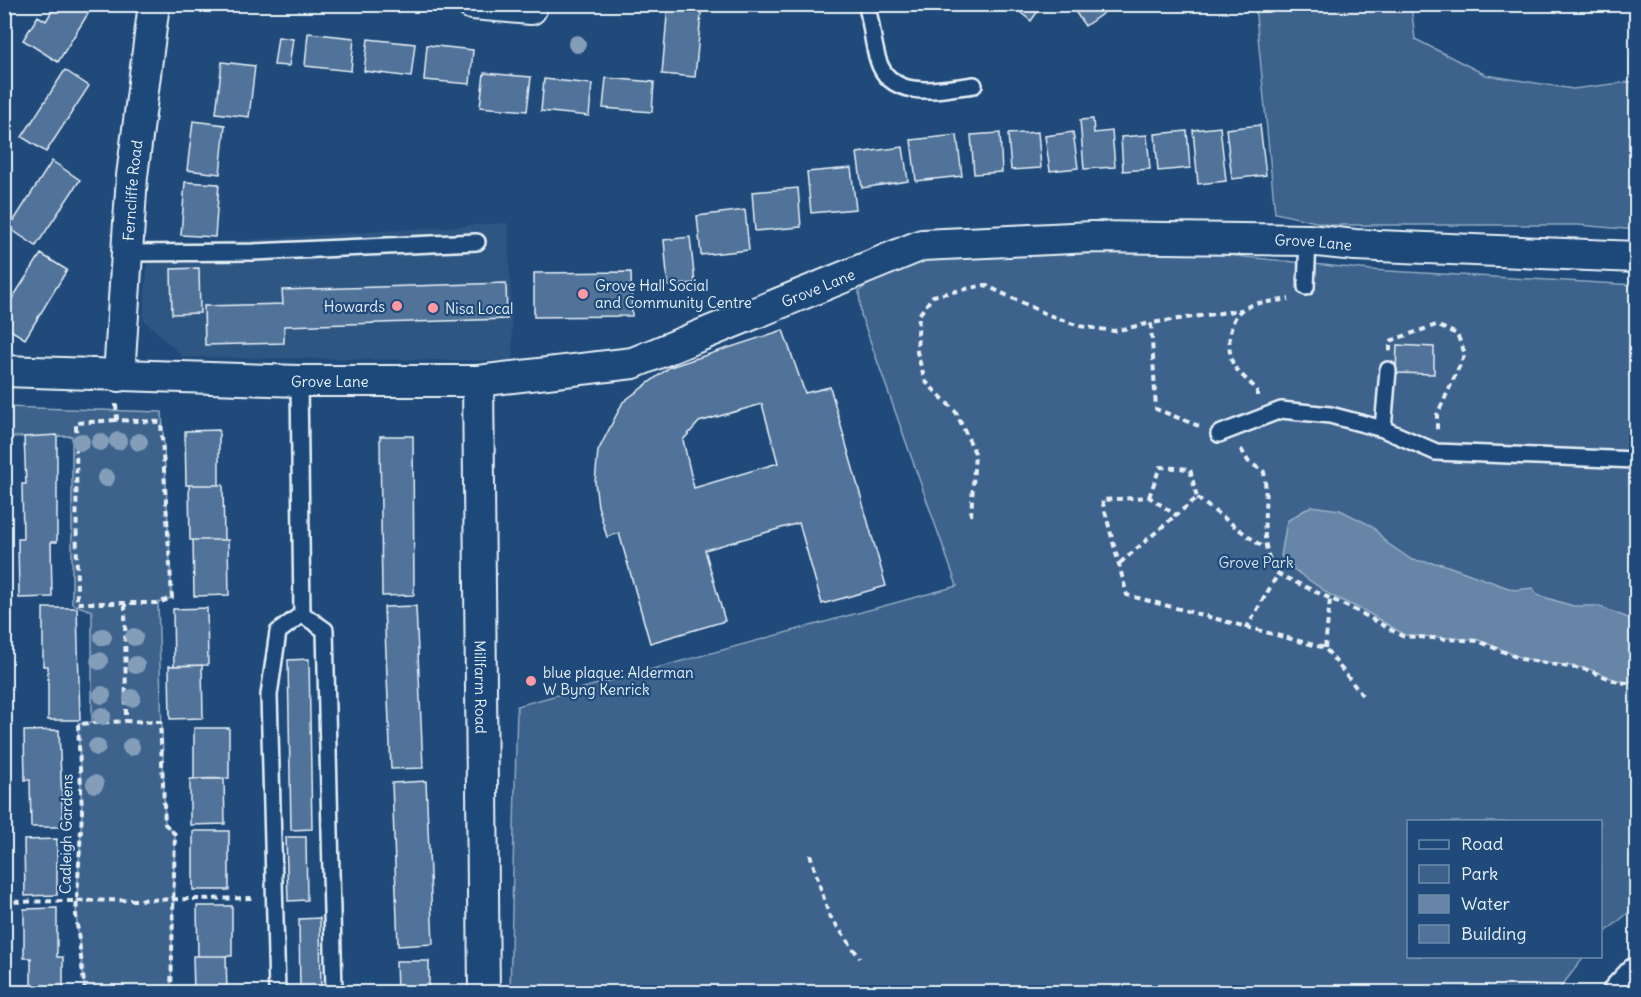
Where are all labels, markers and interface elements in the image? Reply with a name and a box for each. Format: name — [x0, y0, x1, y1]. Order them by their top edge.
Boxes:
street label: Ferncliffe Road — [118, 139, 146, 242]
street label: Grove Lane — [1274, 230, 1353, 254]
street label: Grove Lane — [778, 264, 858, 311]
place label: Grove Hall Social and Community Centre — [595, 276, 752, 312]
marker: Grove Hall Social and Community Centre — [576, 287, 590, 301]
place label: Howards — [324, 297, 385, 316]
marker: Howards — [390, 299, 404, 313]
place label: Nisa Local — [445, 299, 513, 318]
marker: Nisa Local — [426, 301, 440, 315]
street label: Grove Lane — [291, 371, 369, 391]
park label: Grove Park — [1218, 553, 1294, 572]
street label: Millfarm Road — [471, 640, 491, 734]
place label: blue plaque: Alderman W Byng Kenrick — [543, 663, 694, 699]
marker: blue plaque: Alderman W Byng Kenrick — [524, 674, 538, 688]
street label: Cadleigh Gardens — [55, 774, 77, 894]
legend — [1407, 820, 1602, 958]
text: Road — [1461, 832, 1504, 855]
text: Park — [1461, 862, 1498, 885]
text: Water — [1461, 892, 1511, 915]
text: Building — [1461, 922, 1526, 945]

